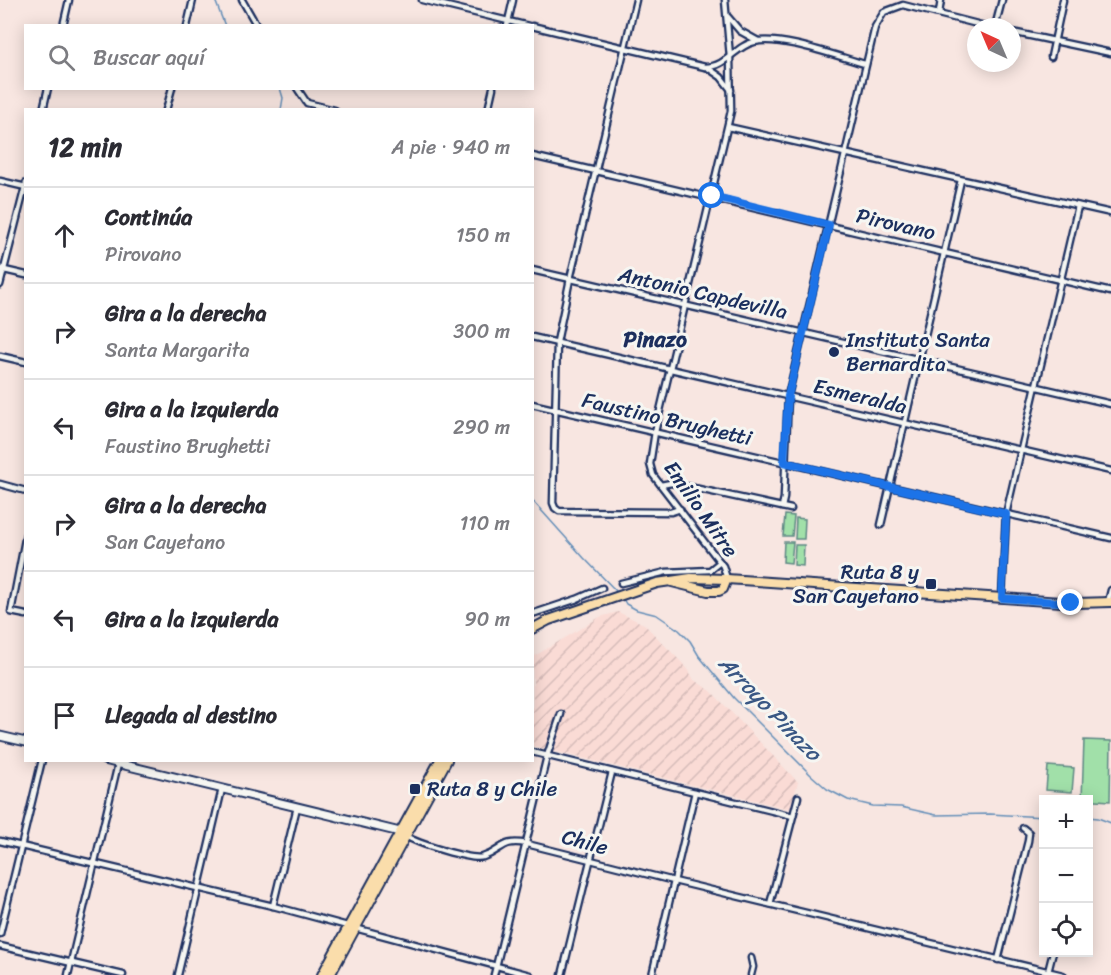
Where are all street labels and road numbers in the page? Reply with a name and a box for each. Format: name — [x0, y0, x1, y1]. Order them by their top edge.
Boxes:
street label: Pirovano — [853, 196, 940, 252]
street label: Antonio Capdevilla — [614, 255, 792, 331]
street label: Esmeralda — [809, 367, 911, 425]
street label: Faustino Brughetti — [578, 381, 757, 457]
street label: Emilio Mitre — [653, 452, 749, 566]
street label: Chile — [558, 818, 613, 866]

